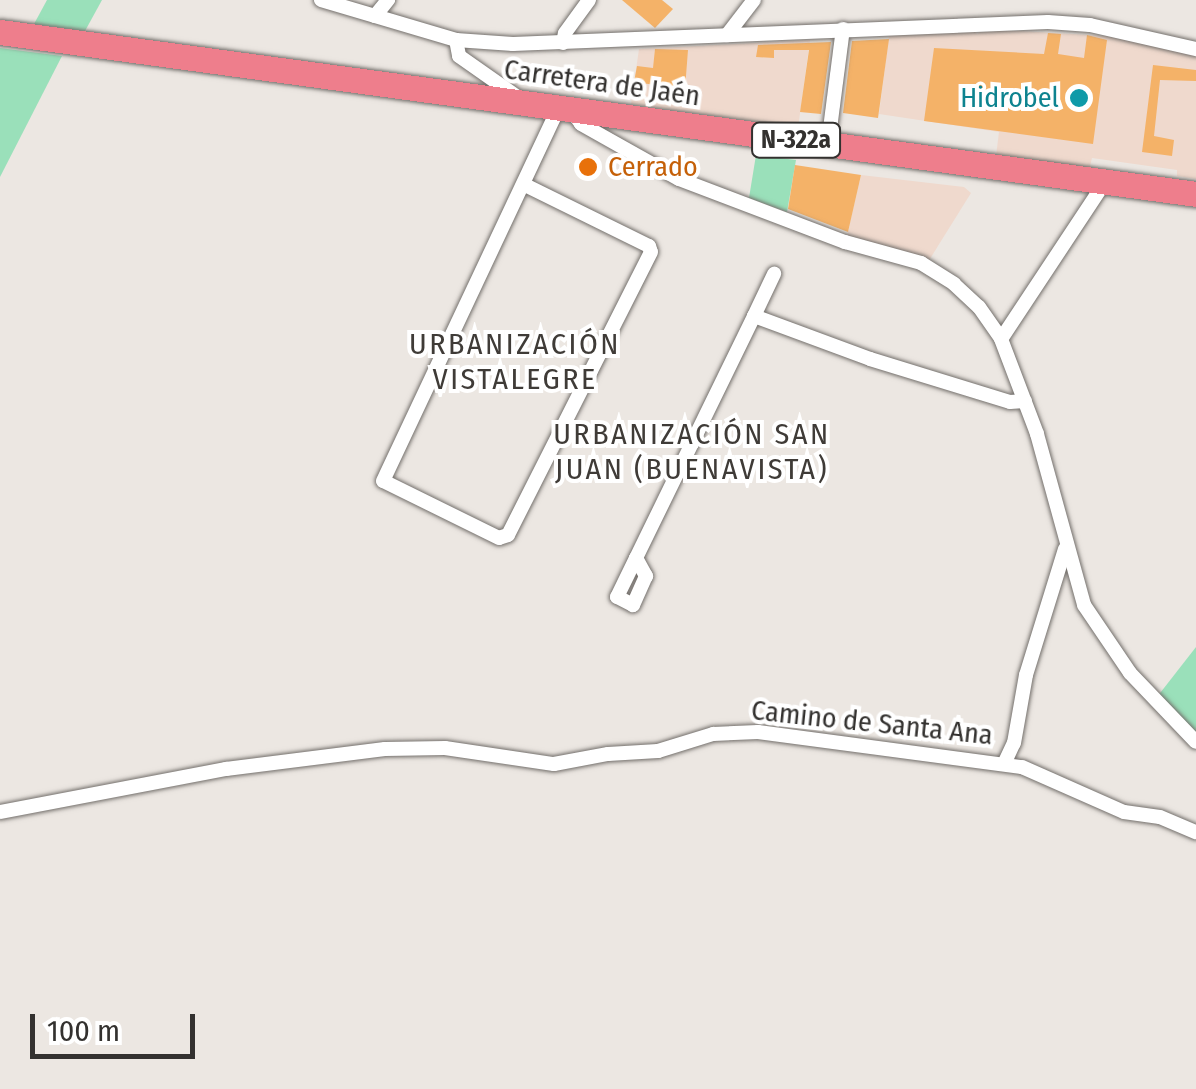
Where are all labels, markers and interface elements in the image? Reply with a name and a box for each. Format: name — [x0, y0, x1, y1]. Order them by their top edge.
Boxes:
street label: Carretera de Jaén — [502, 53, 702, 113]
place label: Hidrobel — [960, 81, 1059, 115]
marker: Hidrobel — [1068, 87, 1090, 109]
road number: N-322a — [751, 120, 841, 160]
place label: Cerrado — [608, 150, 698, 184]
marker: Cerrado — [577, 156, 599, 178]
district label: URBANIZACIÓN VISTALEGRE — [409, 326, 621, 396]
district label: URBANIZACIÓN SAN JUAN (BUENAVISTA) — [553, 416, 831, 486]
street label: Camino de Santa Ana — [750, 694, 994, 752]
scale bar — [35, 994, 200, 1056]
text: 100 m — [47, 1013, 120, 1049]

